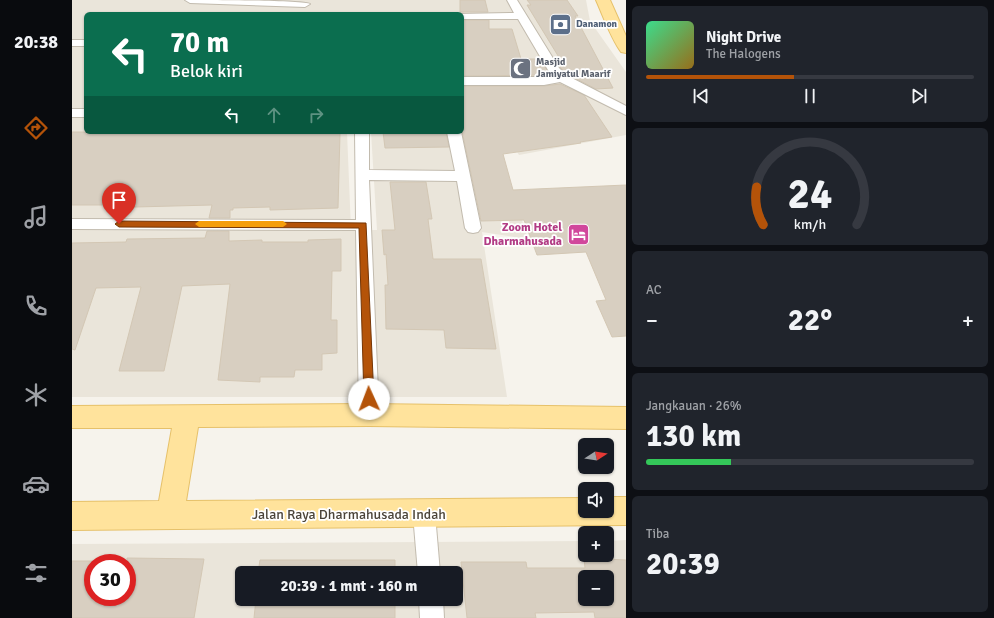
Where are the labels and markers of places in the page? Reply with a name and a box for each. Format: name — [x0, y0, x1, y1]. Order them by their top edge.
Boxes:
bank icon: Danamon — [547, 11, 573, 37]
place label: Danamon — [576, 18, 618, 30]
mosque icon: Masjid Jamiyatul Maarif — [508, 55, 534, 81]
place label: Masjid Jamiyatul Maarif — [536, 56, 612, 80]
pin — [102, 183, 136, 224]
place label: Zoom Hotel Dharmahusada — [484, 220, 562, 249]
hotel icon: Zoom Hotel Dharmahusada — [565, 221, 591, 247]

